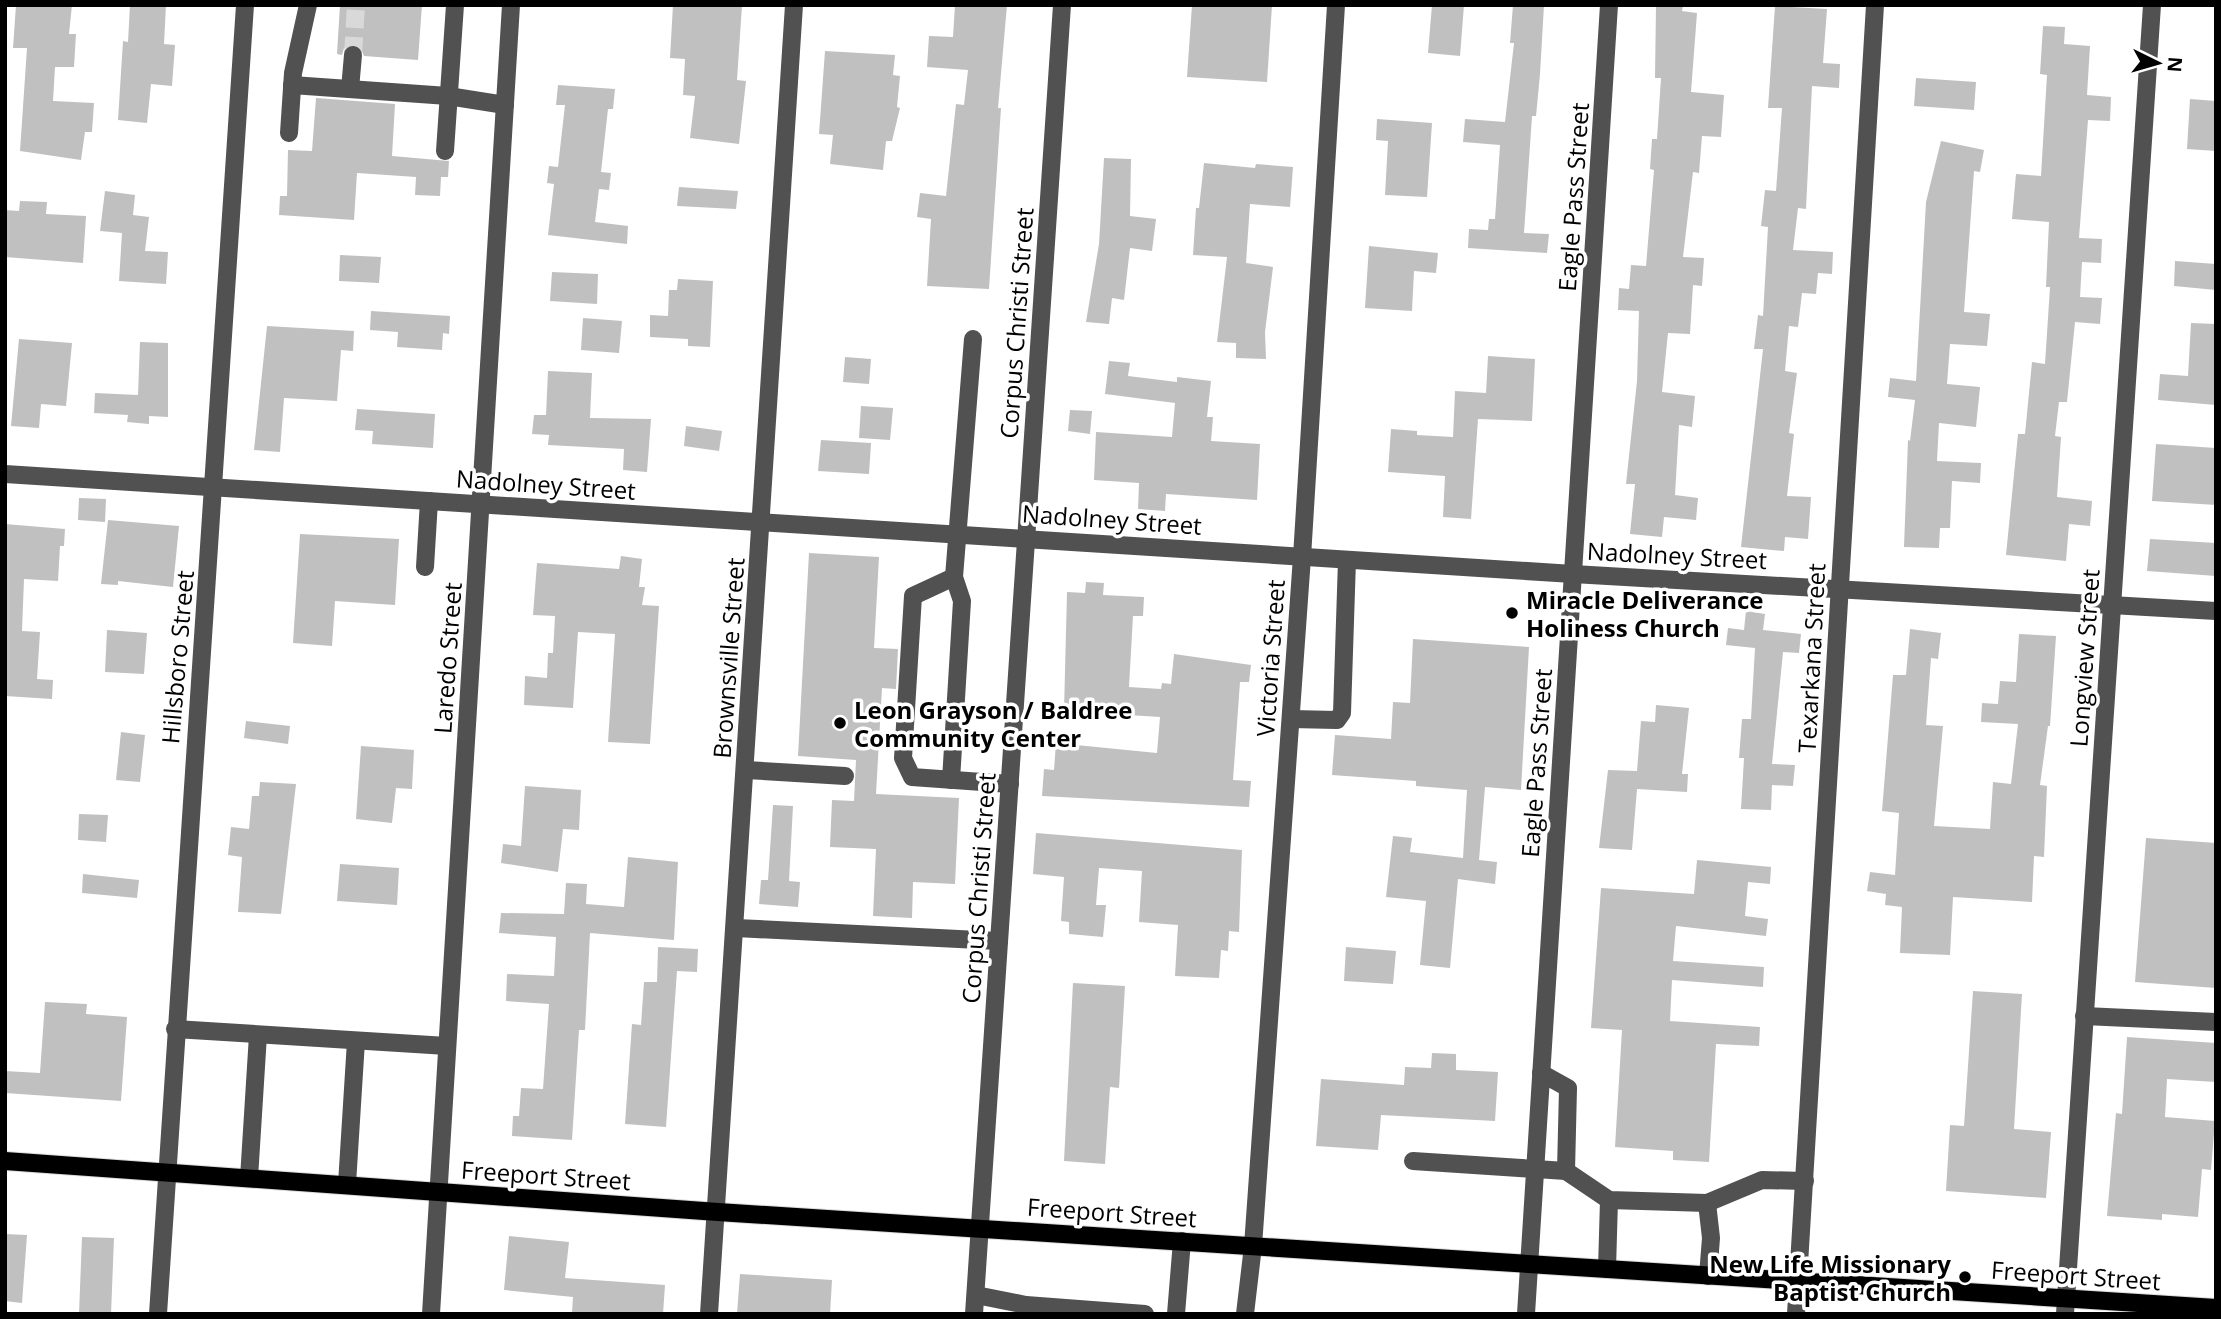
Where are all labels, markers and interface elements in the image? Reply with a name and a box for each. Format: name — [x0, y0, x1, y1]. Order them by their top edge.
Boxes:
north arrow — [2123, 28, 2193, 98]
text: N — [2161, 56, 2189, 73]
street label: Eagle Pass Street — [1550, 101, 1596, 293]
street label: Corpus Christi Street — [991, 206, 1041, 440]
street label: Nadolney Street — [455, 461, 637, 507]
street label: Nadolney Street — [1021, 496, 1203, 542]
street label: Nadolney Street — [1586, 534, 1768, 576]
street label: Brownsville Street — [705, 556, 751, 760]
street label: Texarkana Street — [1790, 562, 1832, 754]
street label: Longview Street — [2061, 568, 2107, 748]
street label: Hillsboro Street — [153, 569, 201, 745]
street label: Victoria Street — [1248, 578, 1292, 738]
street label: Laredo Street — [425, 581, 469, 735]
place label: Miracle Deliverance Holiness Church — [1526, 583, 1764, 644]
marker: Miracle Deliverance Holiness Church — [1504, 605, 1520, 621]
street label: Eagle Pass Street — [1513, 667, 1559, 859]
place label: Leon Grayson / Baldree Community Center — [854, 693, 1132, 754]
marker: Leon Grayson / Baldree Community Center — [832, 715, 848, 731]
street label: Corpus Christi Street — [953, 771, 1003, 1005]
street label: Freeport Street — [460, 1153, 632, 1197]
street label: Freeport Street — [1026, 1190, 1198, 1234]
place label: New Life Missionary Baptist Church — [1709, 1247, 1951, 1308]
street label: Freeport Street — [1990, 1253, 2162, 1297]
marker: New Life Missionary Baptist Church — [1957, 1269, 1973, 1285]

